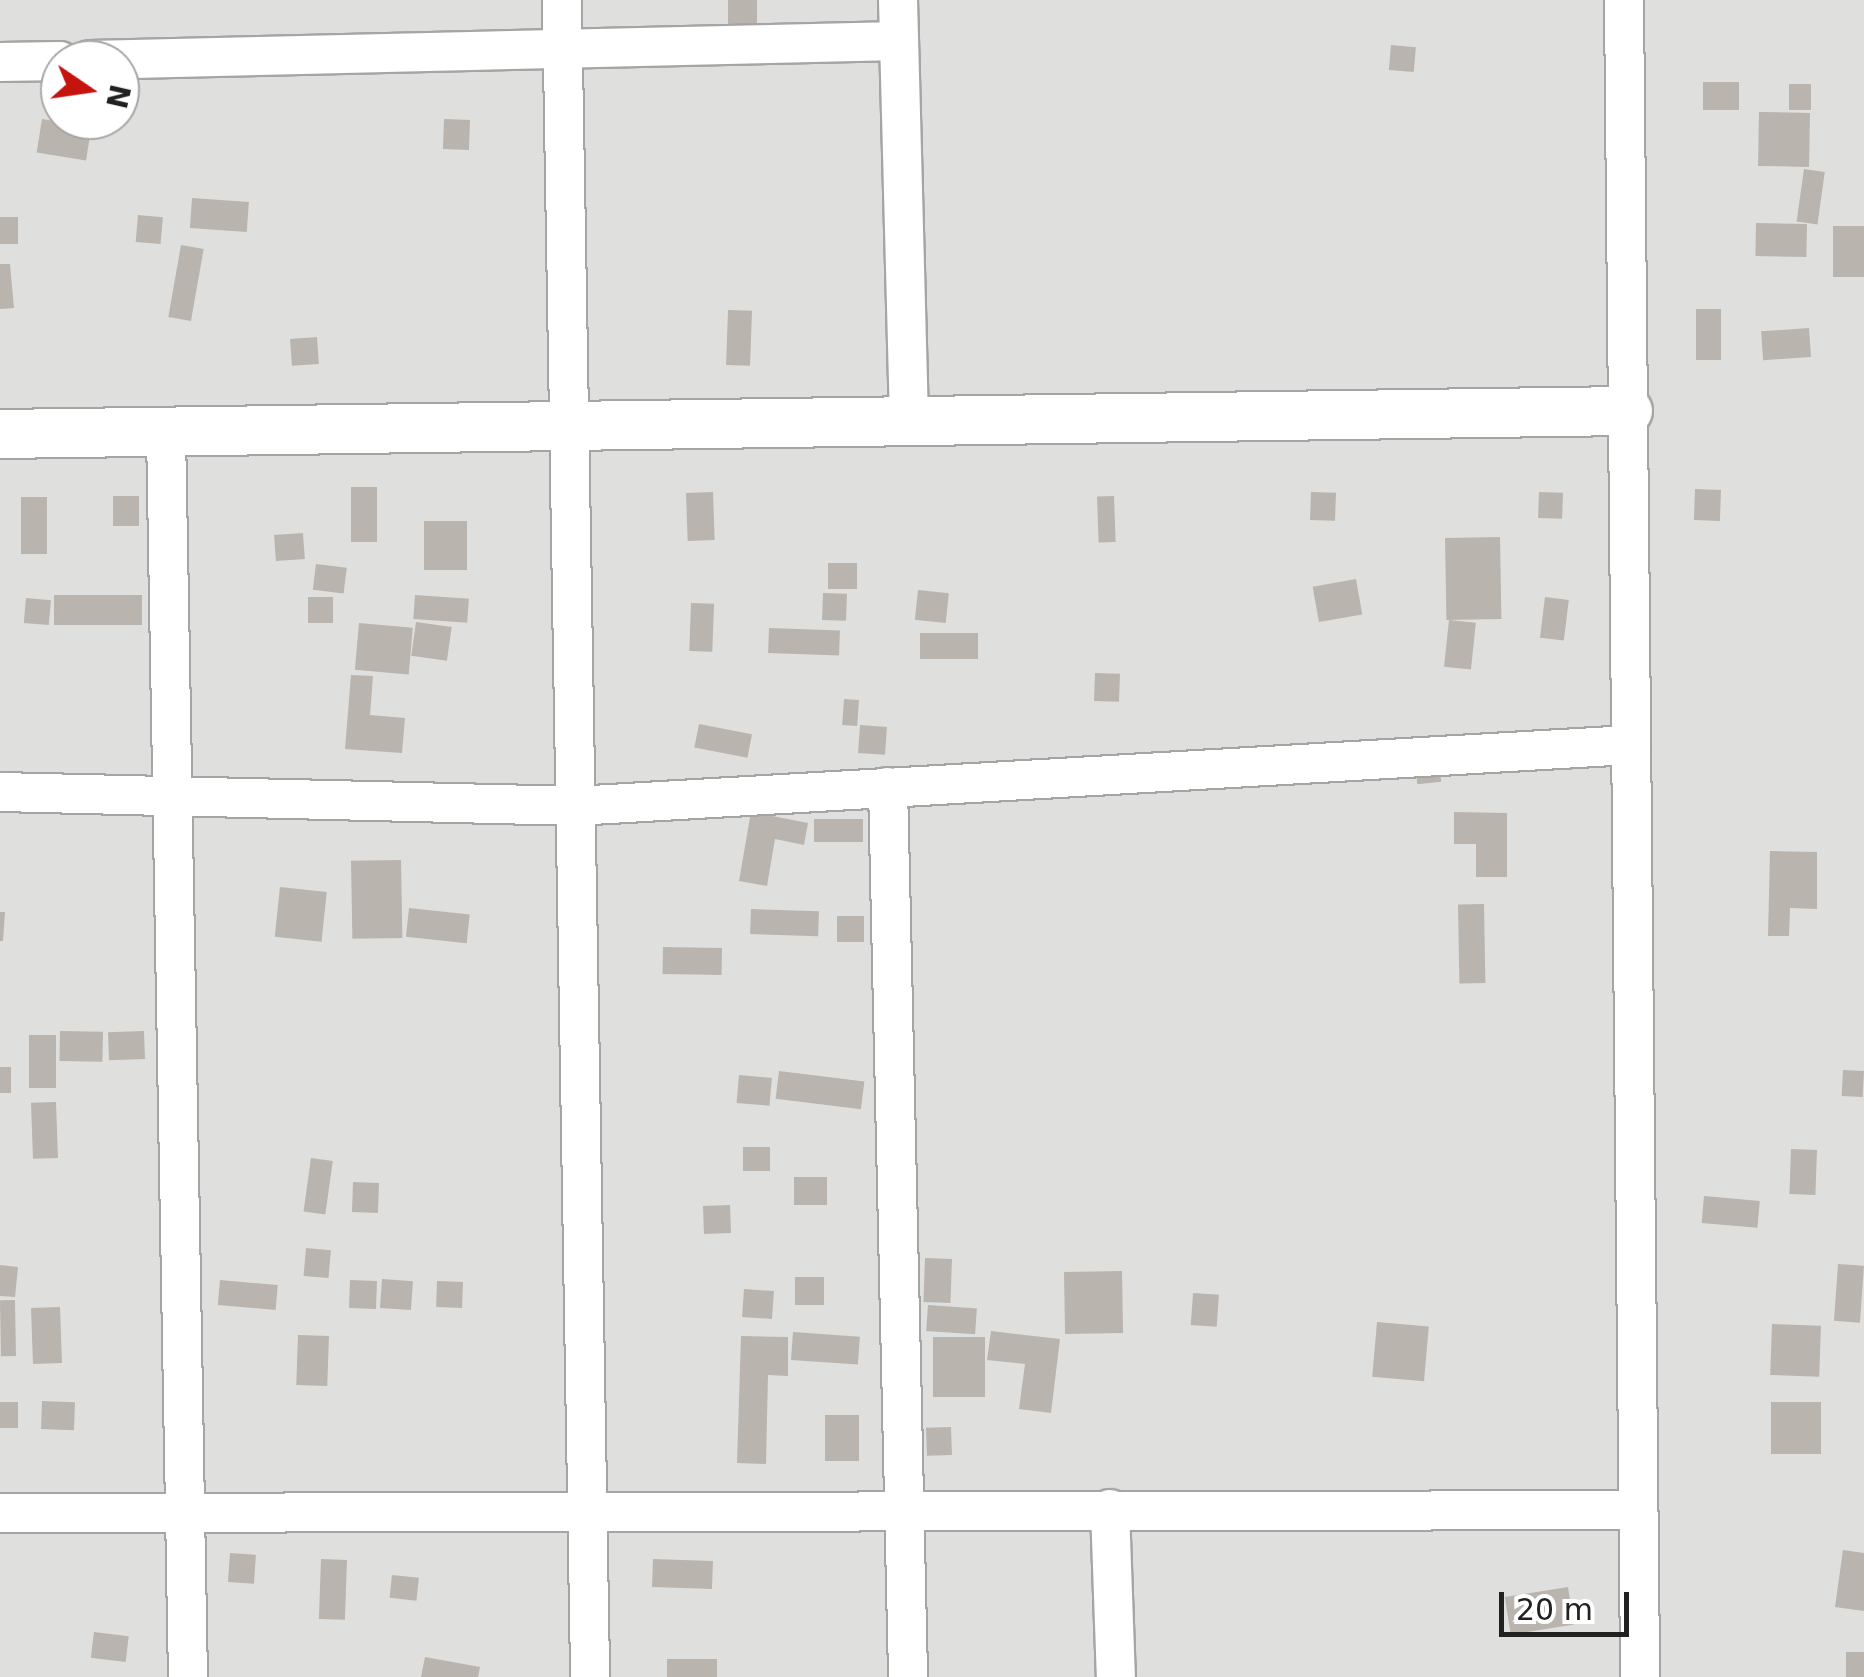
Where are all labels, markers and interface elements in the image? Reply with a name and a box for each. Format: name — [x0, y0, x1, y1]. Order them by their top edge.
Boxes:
north arrow — [40, 40, 140, 140]
text: N — [99, 81, 136, 112]
scale bar — [1504, 1572, 1634, 1634]
text: 20 m — [1516, 1592, 1593, 1627]

